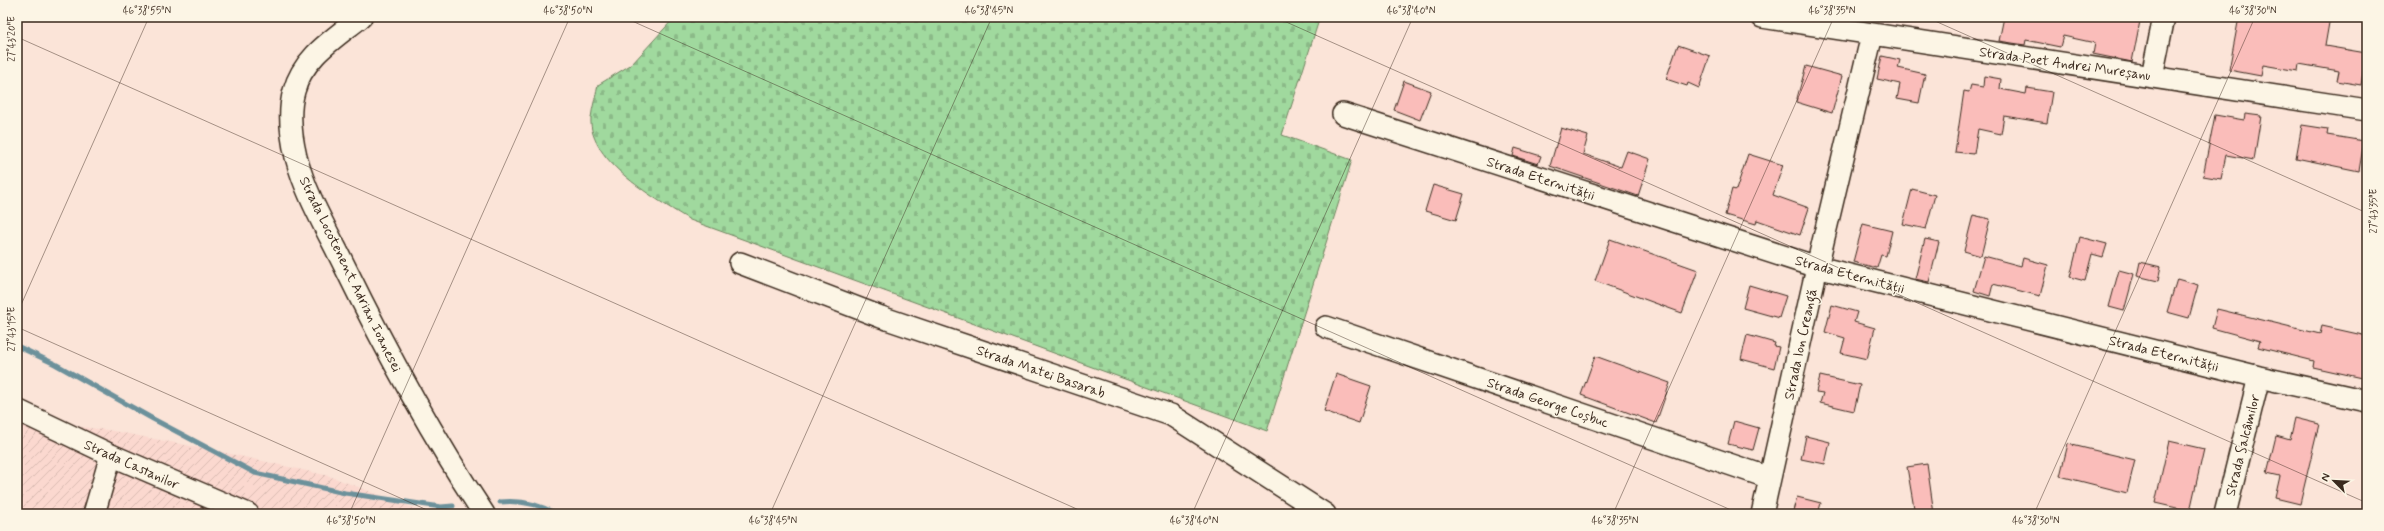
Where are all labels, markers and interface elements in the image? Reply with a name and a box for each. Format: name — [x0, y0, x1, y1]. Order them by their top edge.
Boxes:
text: 46°38'55"N — [123, 4, 172, 18]
text: 46°38'50"N — [544, 4, 593, 18]
text: 46°38'45"N — [965, 4, 1013, 18]
text: 46°38'40"N — [1387, 4, 1436, 18]
text: 46°38'35"N — [1809, 4, 1856, 18]
text: 46°38'30"N — [2229, 4, 2277, 18]
text: 27°43'20"E — [5, 16, 19, 62]
street label: Strada Poet Andrei Mureșanu — [1978, 43, 2152, 85]
street label: Strada Eternității — [1484, 153, 1597, 205]
street label: Strada Locotenent Adrian Ioanesei — [295, 174, 406, 375]
text: 27°43'35"E — [2367, 188, 2381, 233]
street label: Strada Eternității — [1793, 252, 1907, 298]
street label: Strada Ion Creangă — [1780, 287, 1824, 402]
text: 27°43'15"E — [5, 306, 19, 351]
street label: Strada Eternității — [2107, 332, 2221, 376]
street label: Strada Matei Basarab — [974, 341, 1108, 403]
street label: Strada George Coșbuc — [1484, 374, 1612, 432]
street label: Strada Salcâmilor — [2222, 392, 2264, 498]
street label: Strada Castanilor — [81, 436, 183, 494]
north arrow — [2314, 461, 2354, 501]
text: N — [2318, 471, 2334, 484]
text: 46°38'50"N — [327, 514, 376, 528]
text: 46°38'45"N — [749, 514, 797, 528]
text: 46°38'40"N — [1170, 514, 1219, 528]
text: 46°38'35"N — [1592, 514, 1639, 528]
text: 46°38'30"N — [2012, 514, 2060, 528]

